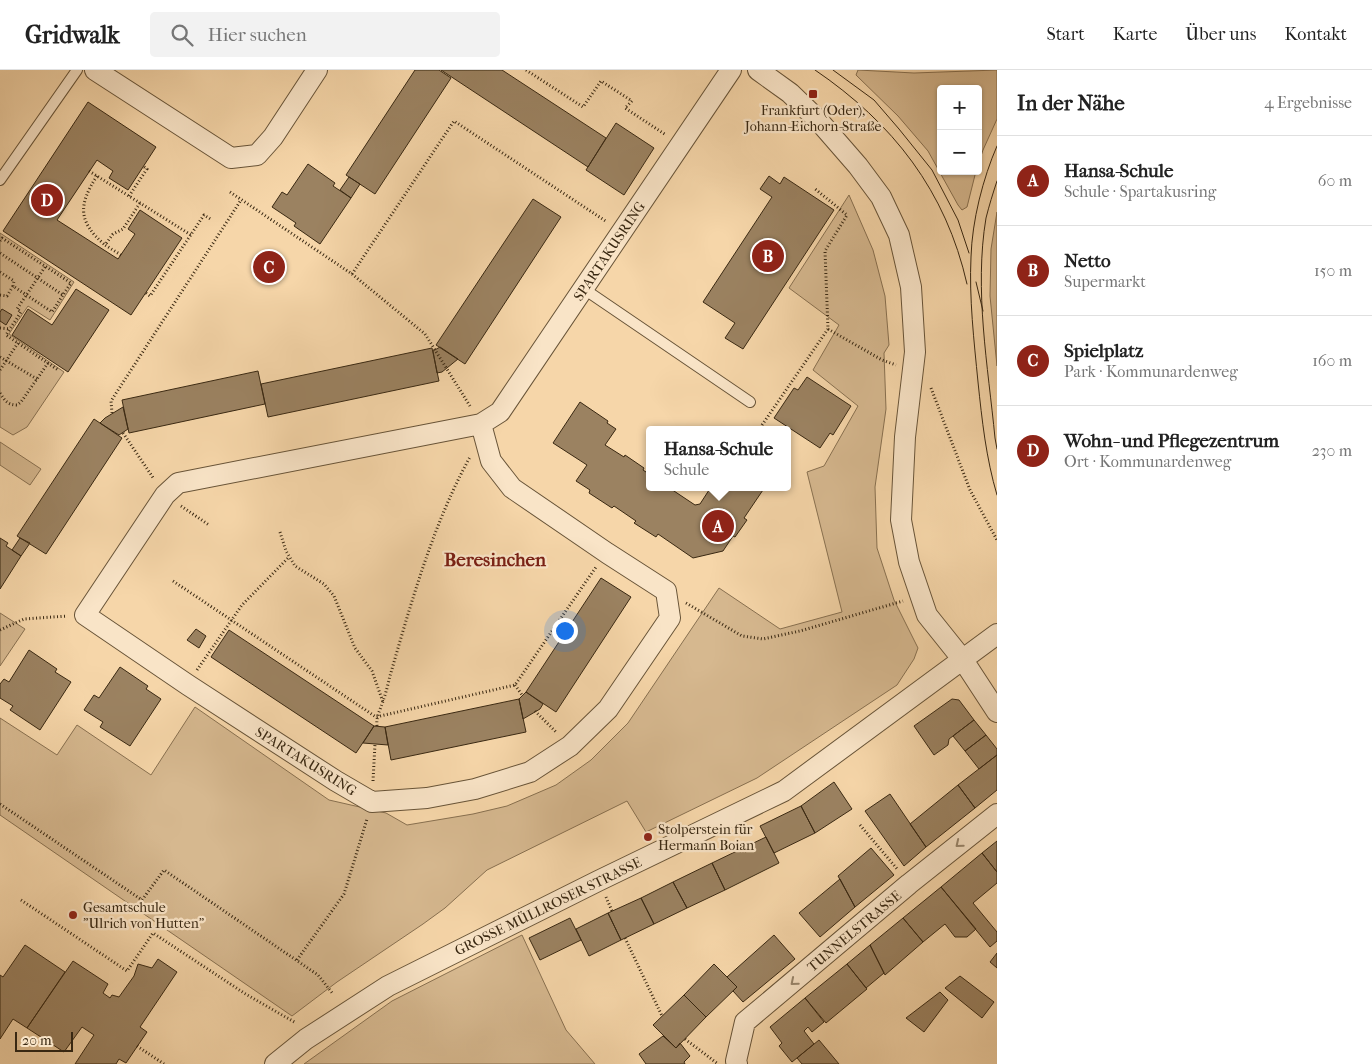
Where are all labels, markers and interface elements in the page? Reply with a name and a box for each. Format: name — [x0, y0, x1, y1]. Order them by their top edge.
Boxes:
search box — [150, 12, 500, 57]
text: Gridwalk — [25, 21, 120, 49]
icon: search — [168, 21, 196, 49]
text: Hier suchen — [208, 24, 307, 46]
text: Start — [1046, 24, 1085, 45]
text: Karte — [1113, 24, 1157, 45]
text: Über uns — [1185, 24, 1256, 45]
text: Kontakt — [1284, 24, 1347, 45]
map controls — [937, 85, 982, 175]
button: + — [937, 85, 982, 130]
marker: Frankfurt (Oder), Johann-Eichorn-Straße — [807, 88, 819, 100]
text: In der Nähe — [1017, 91, 1125, 115]
text: 4 Ergebnisse — [1264, 93, 1352, 112]
place label: Frankfurt (Oder), Johann-Eichorn-Straße — [744, 102, 881, 135]
button: − — [937, 130, 982, 175]
text: Hansa-Schule — [1064, 160, 1173, 182]
text: A — [1028, 171, 1038, 190]
text: 60 m — [1318, 171, 1352, 190]
pin: D — [31, 181, 63, 219]
text: Schule · Spartakusring — [1064, 182, 1216, 201]
street label: SPARTAKUSRING — [570, 198, 649, 304]
pin: B — [752, 237, 784, 275]
pin: C — [253, 248, 285, 286]
text: Netto — [1064, 250, 1111, 272]
text: B — [1028, 261, 1038, 280]
text: 150 m — [1314, 261, 1352, 280]
text: Supermarkt — [1064, 272, 1146, 291]
text: Spielplatz — [1064, 340, 1143, 362]
text: C — [1028, 351, 1038, 370]
text: 160 m — [1312, 351, 1352, 370]
text: Park · Kommunardenweg — [1064, 362, 1238, 381]
popup — [646, 426, 791, 491]
text: Wohn- und Pflegezentrum — [1064, 430, 1279, 452]
text: Hansa-Schule — [664, 438, 773, 460]
text: D — [1027, 441, 1039, 460]
text: 230 m — [1312, 441, 1352, 460]
text: Ort · Kommunardenweg — [1064, 452, 1231, 471]
text: Schule — [664, 460, 709, 479]
pin: A — [702, 507, 734, 545]
district label: Beresinchen — [444, 549, 547, 571]
your location — [552, 618, 578, 644]
street label: SPARTAKUSRING — [252, 723, 360, 799]
place label: Stolperstein für Hermann Boian — [658, 821, 754, 854]
marker: Stolperstein für Hermann Boian — [642, 831, 654, 843]
one-way arrow — [955, 838, 965, 847]
street label: GROSSE MÜLLROSER STRASSE — [452, 853, 645, 959]
street label: TUNNELSTRASSE — [804, 887, 905, 976]
place label: Gesamtschule "Ulrich von Hutten" — [83, 899, 205, 932]
marker: Gesamtschule "Ulrich von Hutten" — [67, 909, 79, 921]
one-way arrow — [790, 976, 799, 985]
scale bar — [15, 1029, 72, 1052]
text: 20 m — [22, 1032, 52, 1049]

